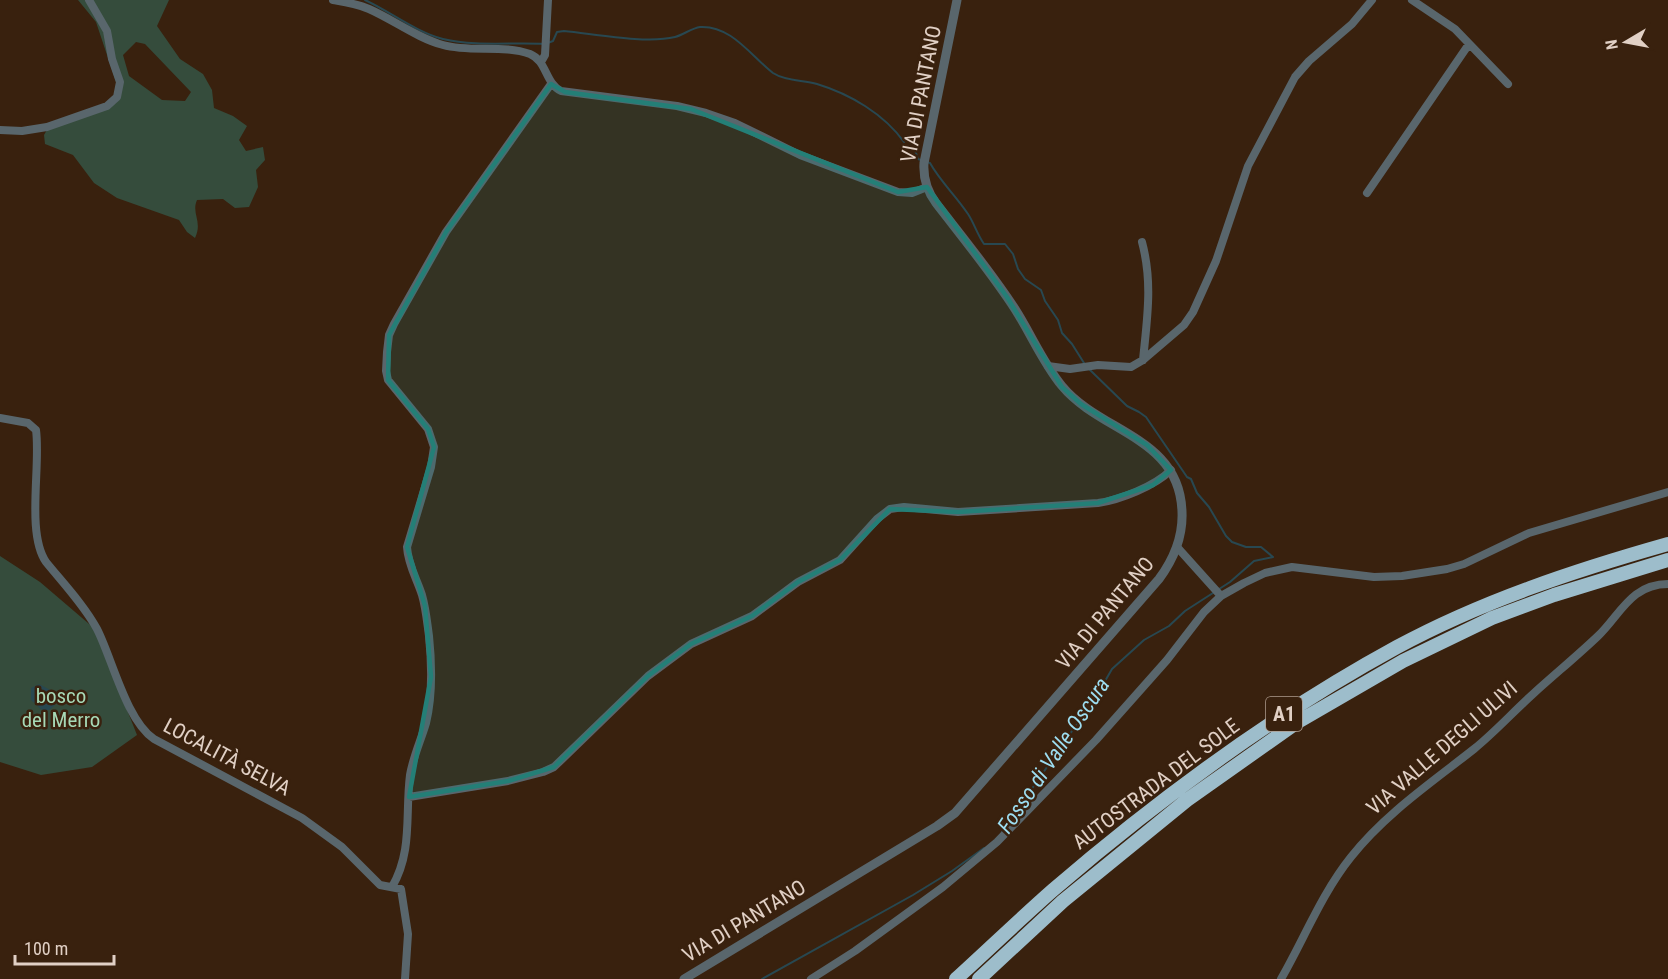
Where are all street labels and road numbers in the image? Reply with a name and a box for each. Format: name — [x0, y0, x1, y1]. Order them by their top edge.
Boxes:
street label: VIA DI PANTANO — [896, 23, 946, 165]
street label: VIA DI PANTANO — [1051, 552, 1159, 674]
street label: VIA VALLE DEGLI ULIVI — [1362, 676, 1522, 820]
road number: A1 — [1266, 697, 1302, 731]
street label: LOCALITÀ SELVA — [159, 713, 295, 801]
street label: AUTOSTRADA DEL SOLE — [1068, 714, 1244, 854]
street label: VIA DI PANTANO — [678, 875, 810, 967]

